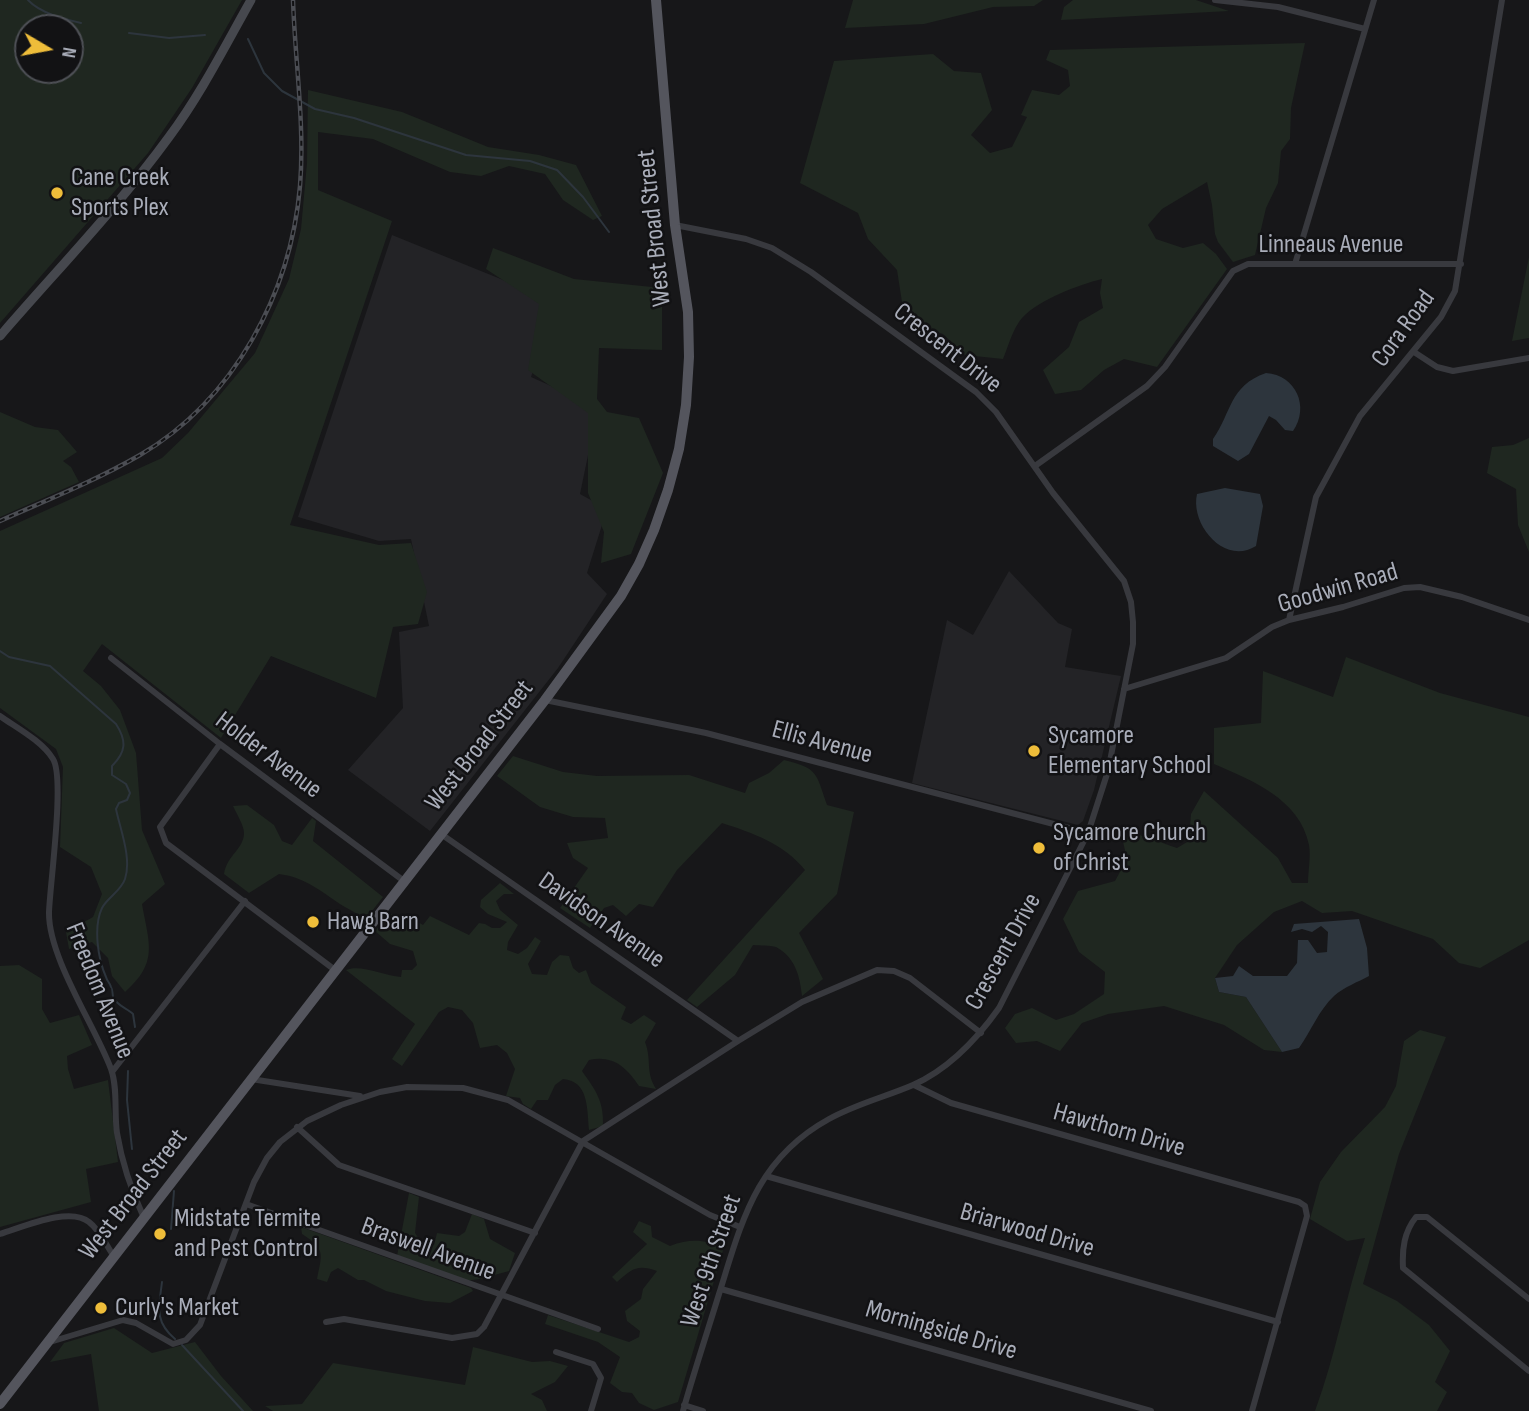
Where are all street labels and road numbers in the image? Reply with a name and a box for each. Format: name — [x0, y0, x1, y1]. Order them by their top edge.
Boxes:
street label: West Broad Street — [631, 148, 679, 308]
street label: Linneaus Avenue — [1258, 229, 1404, 261]
street label: Cora Road — [1366, 284, 1442, 374]
street label: Crescent Drive — [887, 297, 1007, 401]
street label: Goodwin Road — [1274, 557, 1402, 621]
street label: West Broad Street — [419, 674, 541, 818]
street label: Holder Avenue — [209, 706, 327, 806]
street label: Ellis Avenue — [768, 715, 876, 771]
street label: Davidson Avenue — [532, 866, 670, 976]
street label: Crescent Drive — [959, 888, 1049, 1016]
street label: Freedom Avenue — [58, 918, 140, 1064]
street label: Hawthorn Drive — [1050, 1097, 1188, 1165]
street label: West Broad Street — [73, 1123, 195, 1267]
street label: West 9th Street — [675, 1191, 749, 1331]
street label: Briarwood Drive — [956, 1197, 1098, 1265]
street label: Braswell Avenue — [357, 1211, 499, 1289]
street label: Morningside Drive — [862, 1294, 1020, 1368]

